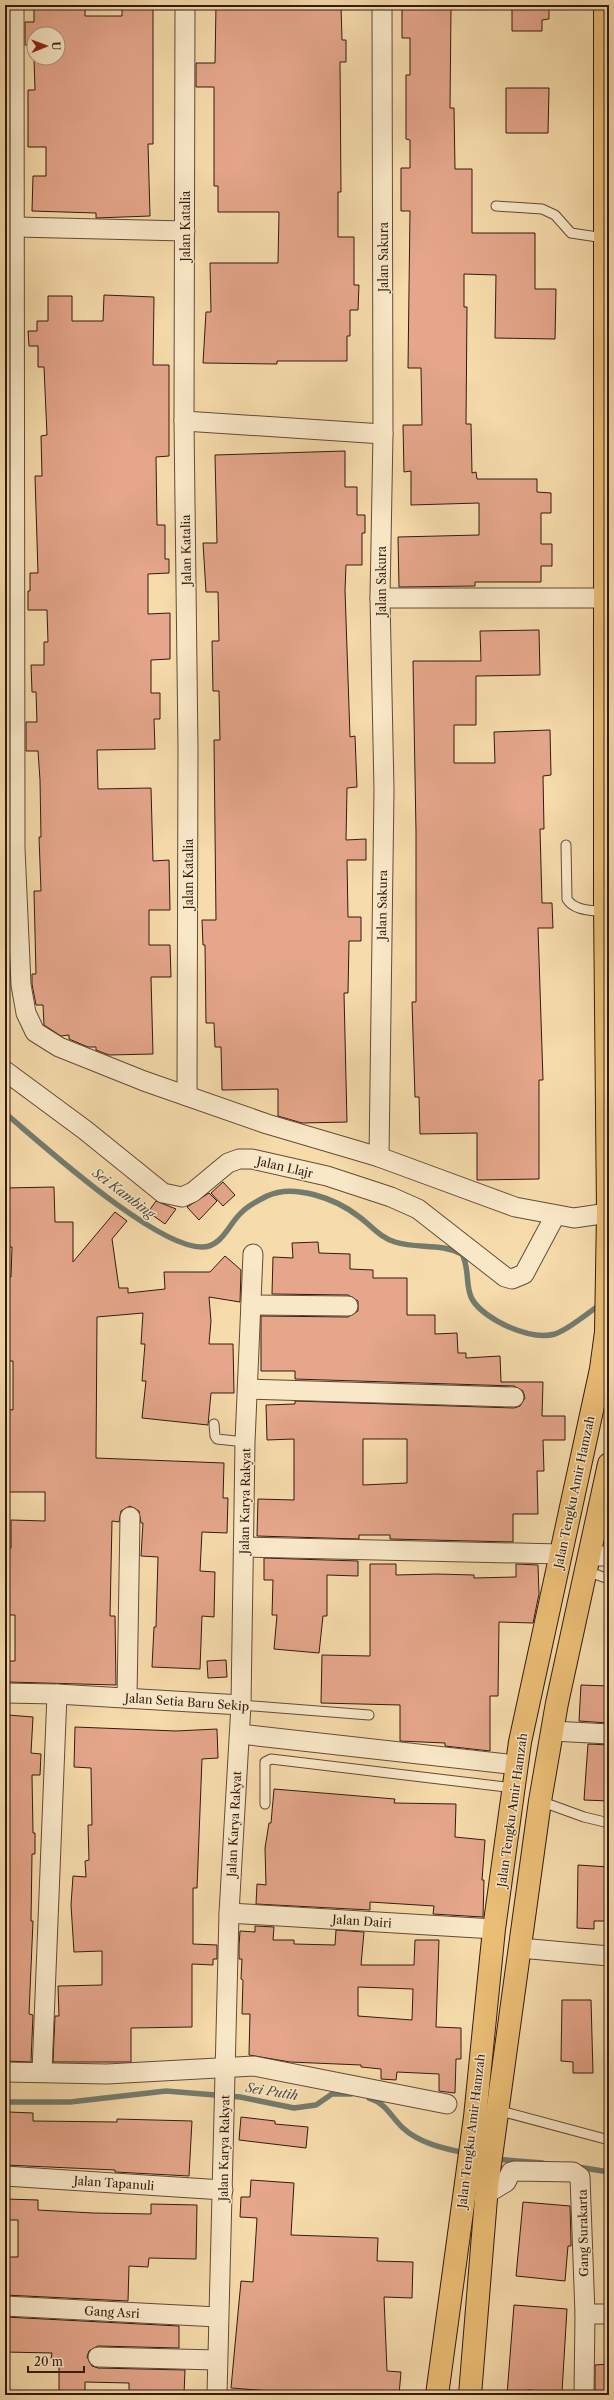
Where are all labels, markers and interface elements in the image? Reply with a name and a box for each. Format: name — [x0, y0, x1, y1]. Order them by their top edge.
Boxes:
north arrow — [26, 26, 66, 66]
text: U — [49, 41, 63, 50]
street label: Jalan Katalia — [178, 190, 193, 263]
street label: Jalan Sakura — [376, 221, 391, 294]
street label: Jalan Katalia — [178, 514, 194, 588]
street label: Jalan Sakura — [374, 545, 389, 618]
street label: Jalan Katalia — [181, 838, 196, 911]
street label: Jalan Sakura — [374, 869, 390, 942]
street label: Jalan Llajr — [253, 1153, 315, 1181]
water label: Sei Kambing — [89, 1164, 159, 1222]
street label: Jalan Tengku Amir Hamzah — [550, 1414, 598, 1572]
street label: Jalan Karya Rakyat — [237, 1447, 253, 1556]
street label: Jalan Setia Baru Sekip — [122, 1690, 250, 1714]
street label: Jalan Tengku Amir Hamzah — [493, 1731, 530, 1890]
street label: Jalan Karya Rakyat — [224, 1770, 244, 1879]
street label: Jalan Dairi — [330, 1911, 393, 1931]
street label: Jalan Tengku Amir Hamzah — [454, 2052, 488, 2211]
water label: Sei Putih — [244, 2079, 299, 2103]
street label: Jalan Karya Rakyat — [216, 2094, 232, 2203]
street label: Jalan Tapanuli — [71, 2173, 155, 2193]
street label: Gang Surakarta — [575, 2188, 591, 2277]
street label: Gang Asri — [84, 2303, 140, 2321]
scale bar — [28, 2348, 84, 2374]
text: 20 m — [34, 2354, 63, 2369]

